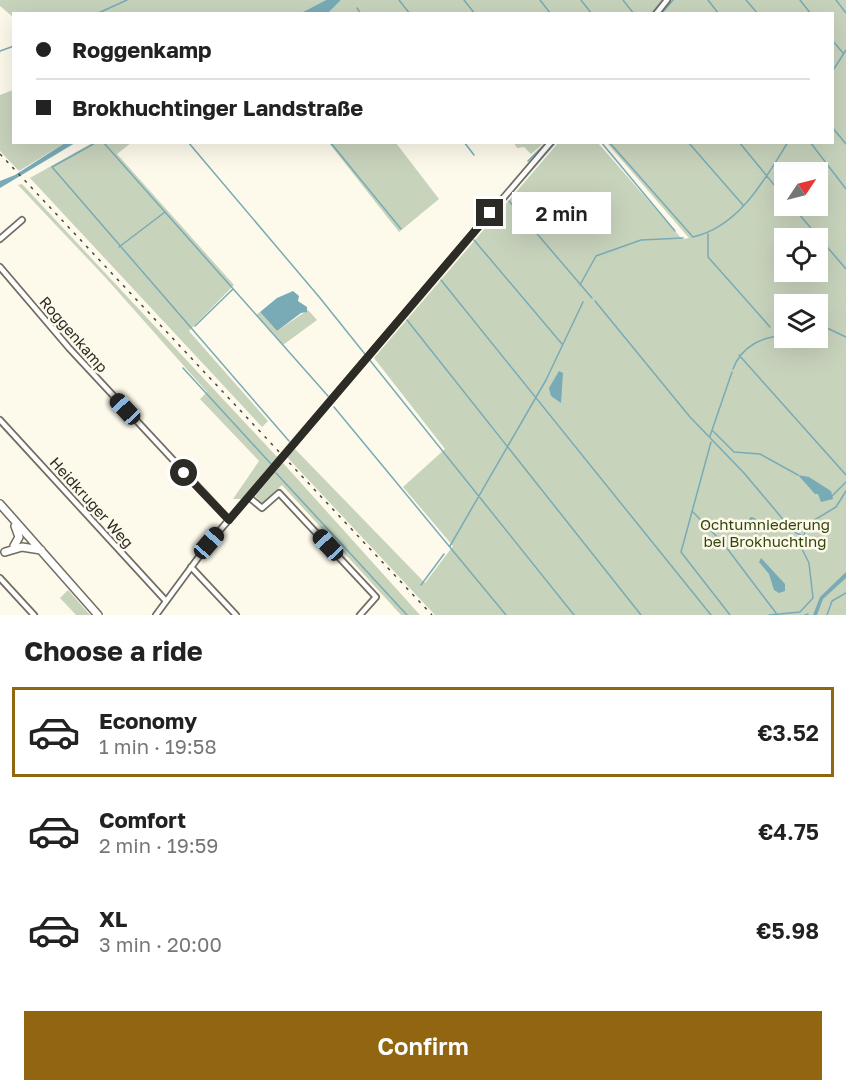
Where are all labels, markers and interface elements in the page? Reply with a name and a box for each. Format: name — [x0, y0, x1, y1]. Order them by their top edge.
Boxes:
text: Roggenkamp — [72, 36, 212, 63]
text: Brokhuchtinger Landstraße — [72, 94, 363, 121]
north arrow — [774, 162, 828, 216]
map controls — [774, 162, 828, 348]
callout: 2 min — [511, 192, 610, 234]
route end — [476, 199, 503, 226]
text: 2 min — [536, 201, 588, 225]
button: locate — [774, 228, 828, 282]
street label: Roggenkamp — [36, 292, 112, 376]
button: layers — [774, 294, 828, 348]
car — [106, 390, 144, 428]
street label: Heidkruger Weg — [47, 453, 137, 551]
route start — [170, 459, 197, 486]
park label: Ochtumniederung bei Brokhuchting — [700, 515, 830, 550]
car — [190, 524, 228, 562]
car — [309, 526, 347, 564]
text: Choose a ride — [24, 635, 203, 667]
icon: car — [27, 705, 81, 759]
text: Economy — [99, 707, 197, 734]
text: €3.52 — [757, 719, 819, 746]
text: 1 min · 19:58 — [99, 734, 217, 758]
icon: car — [27, 804, 81, 858]
text: Comfort — [99, 806, 186, 833]
text: €4.75 — [758, 818, 819, 845]
text: 2 min · 19:59 — [99, 833, 218, 857]
icon: car — [27, 903, 81, 957]
text: XL — [99, 905, 127, 932]
text: €5.98 — [756, 917, 819, 944]
text: 3 min · 20:00 — [99, 932, 222, 956]
button: Confirm — [24, 1011, 822, 1080]

